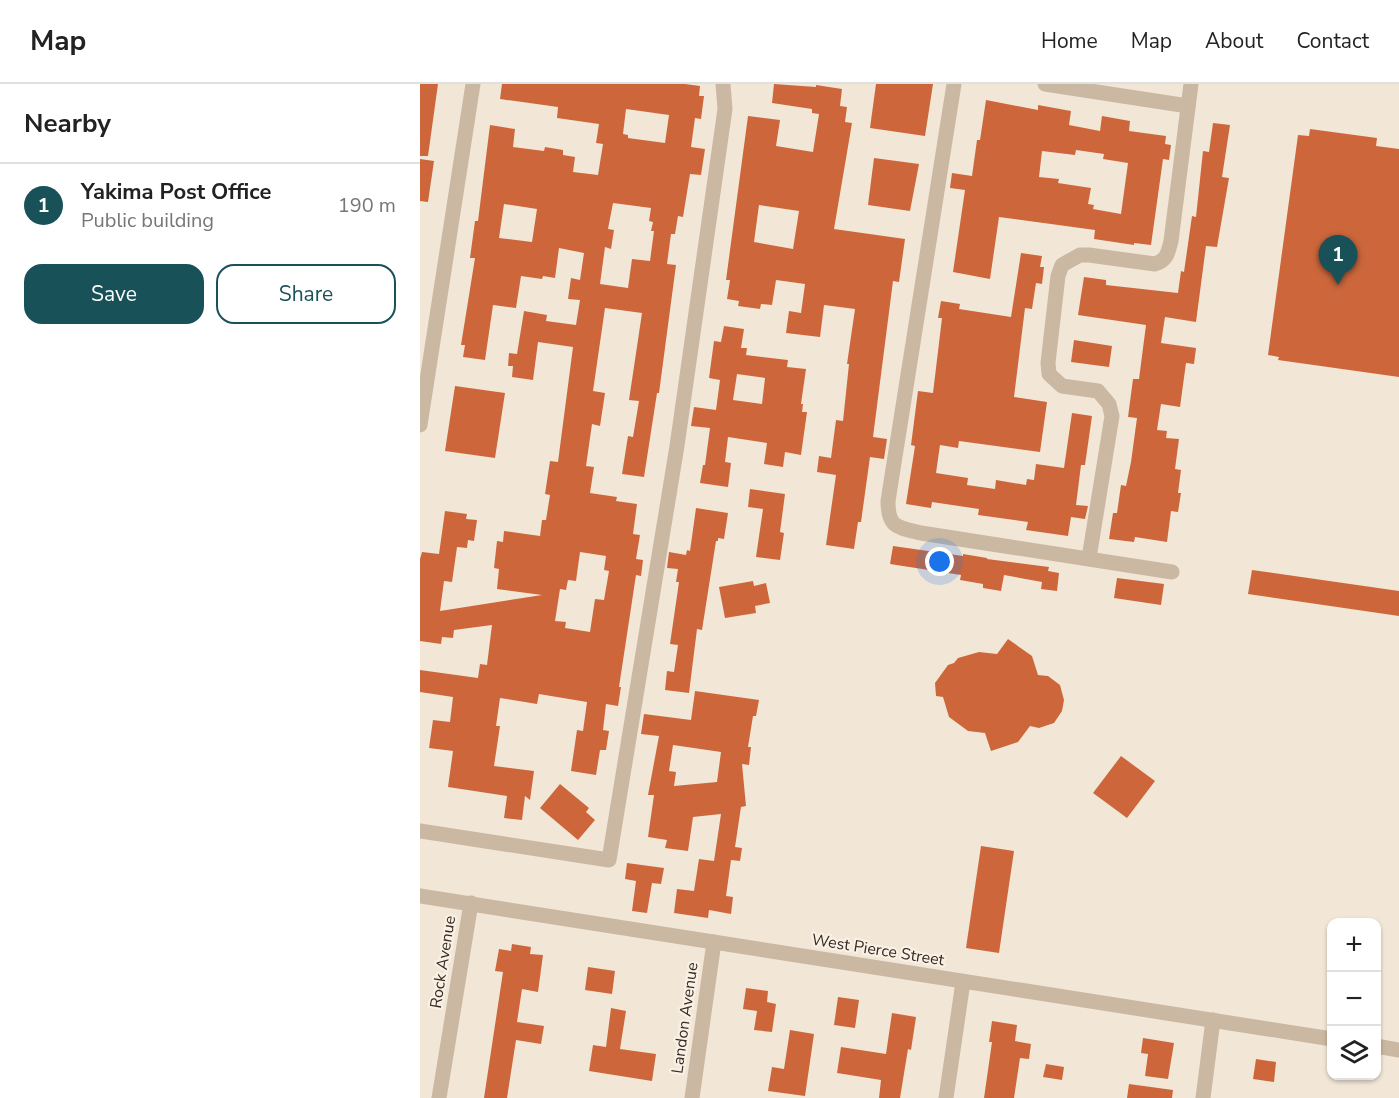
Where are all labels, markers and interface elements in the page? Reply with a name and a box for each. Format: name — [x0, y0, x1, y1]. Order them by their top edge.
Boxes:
text: Map — [30, 22, 86, 60]
text: Home — [1041, 27, 1098, 55]
text: Map — [1131, 27, 1172, 55]
text: About — [1205, 27, 1263, 55]
text: Contact — [1296, 27, 1369, 55]
text: Nearby — [24, 106, 111, 141]
text: Yakima Post Office — [81, 177, 271, 207]
text: 1 — [38, 192, 50, 219]
text: 190 m — [338, 192, 396, 219]
text: Public building — [81, 207, 214, 234]
pin: 1 — [1318, 236, 1358, 285]
button: Save — [24, 264, 204, 324]
button: Share — [216, 264, 396, 324]
your location — [925, 547, 954, 576]
street label: Rock Avenue — [425, 914, 461, 1010]
map controls — [1327, 918, 1381, 1080]
button: + — [1327, 918, 1381, 972]
street label: West Pierce Street — [810, 929, 946, 971]
street label: Landon Avenue — [666, 961, 704, 1075]
button: − — [1327, 972, 1381, 1026]
button: layers — [1327, 1026, 1381, 1080]

